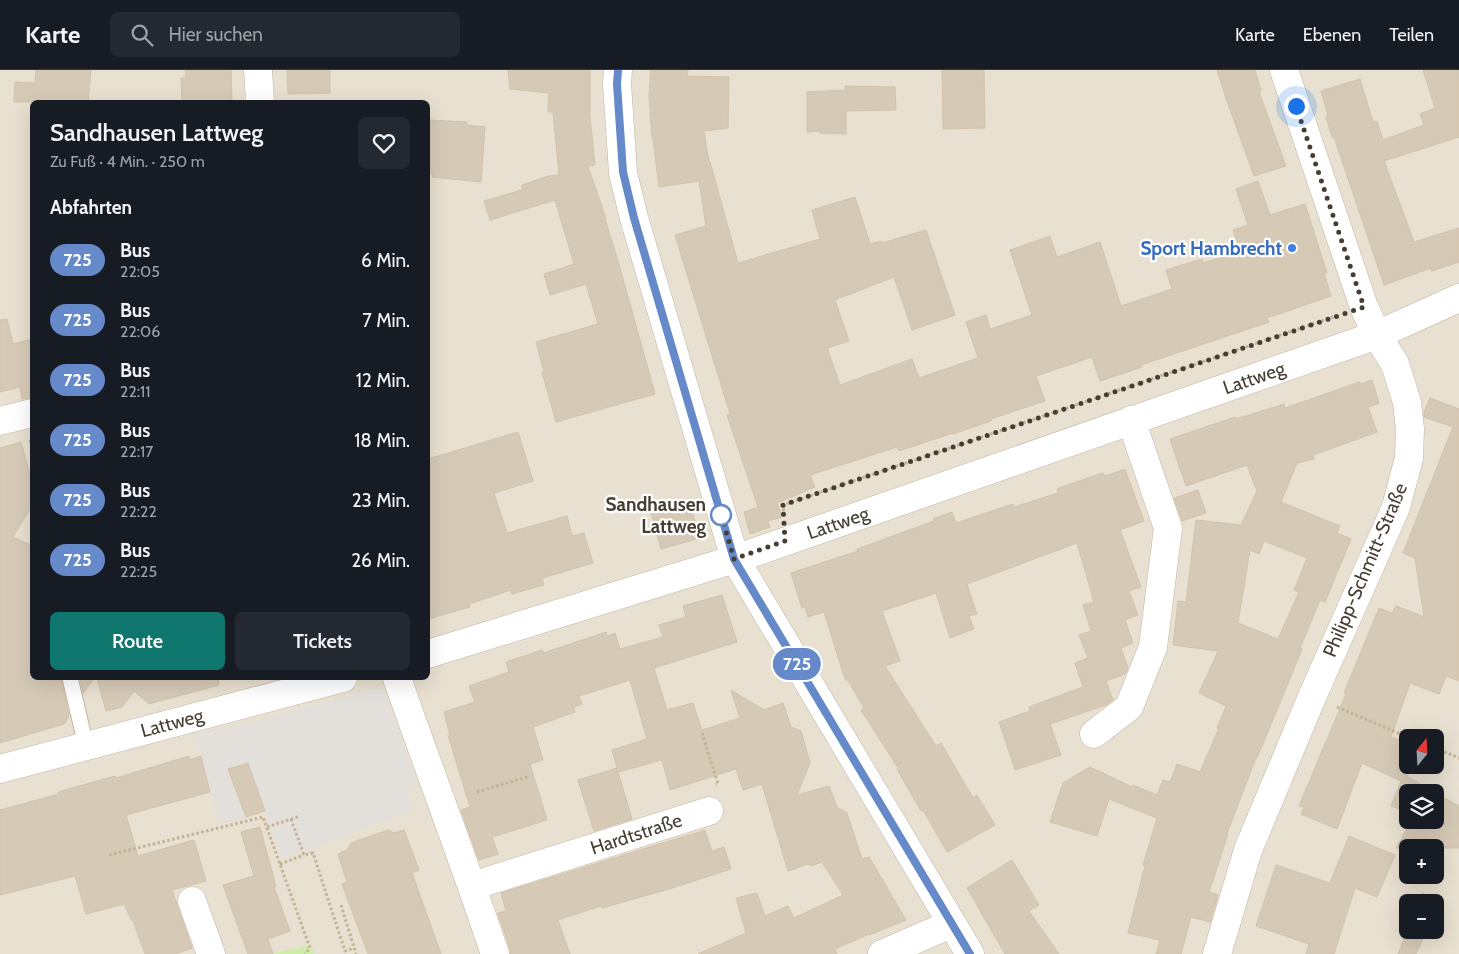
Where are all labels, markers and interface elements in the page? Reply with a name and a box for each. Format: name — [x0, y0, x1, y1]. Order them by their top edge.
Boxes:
search box — [110, 12, 460, 57]
text: Karte — [25, 20, 80, 49]
icon: search — [128, 21, 156, 49]
text: Hier suchen — [168, 23, 263, 46]
text: Karte — [1235, 24, 1275, 46]
text: Ebenen — [1303, 24, 1361, 46]
text: Teilen — [1389, 24, 1434, 46]
your location — [1284, 94, 1309, 119]
button: heart — [358, 117, 410, 169]
text: Sandhausen Lattweg — [50, 118, 263, 147]
text: Zu Fuß · 4 Min. · 250 m — [50, 152, 205, 171]
text: Abfahrten — [50, 196, 132, 219]
place label: Sport Hambrecht — [1140, 237, 1282, 260]
text: Bus — [120, 239, 150, 262]
marker: Sport Hambrecht — [1286, 242, 1298, 254]
text: 725 — [63, 249, 92, 271]
text: 6 Min. — [361, 249, 410, 272]
text: 22:05 — [120, 262, 160, 281]
text: Bus — [120, 299, 150, 322]
text: 725 — [63, 309, 92, 331]
text: 7 Min. — [362, 309, 410, 332]
text: 22:06 — [120, 322, 160, 341]
street label: Lattweg — [1220, 357, 1289, 399]
text: Bus — [120, 359, 150, 382]
text: 725 — [63, 369, 92, 391]
text: 12 Min. — [356, 369, 410, 392]
text: 22:11 — [120, 382, 151, 401]
text: Bus — [120, 419, 150, 442]
text: 725 — [63, 429, 92, 451]
text: 18 Min. — [354, 429, 410, 452]
text: 22:17 — [120, 442, 153, 461]
text: Bus — [120, 479, 150, 502]
street label: Philipp-Schmitt-Straße — [1318, 479, 1412, 660]
text: 725 — [63, 489, 92, 511]
text: 23 Min. — [352, 489, 410, 512]
place label: Sandhausen Lattweg — [606, 493, 706, 538]
text: 22:22 — [120, 502, 157, 521]
street label: Lattweg — [804, 502, 873, 544]
marker: Sandhausen Lattweg — [710, 504, 732, 526]
text: Bus — [120, 539, 150, 562]
text: 725 — [63, 549, 92, 571]
text: 26 Min. — [351, 549, 410, 572]
text: 22:25 — [120, 562, 157, 581]
button: Route — [50, 612, 225, 670]
button: Tickets — [235, 612, 410, 670]
line badge: 725 — [768, 648, 826, 680]
text: 725 — [783, 653, 811, 675]
street label: Lattweg — [138, 703, 206, 742]
north arrow — [1399, 729, 1444, 774]
map controls — [1399, 729, 1444, 939]
button: layers — [1399, 784, 1444, 829]
street label: Hardtstraße — [587, 808, 685, 860]
button: + — [1399, 839, 1444, 884]
button: − — [1399, 894, 1444, 939]

